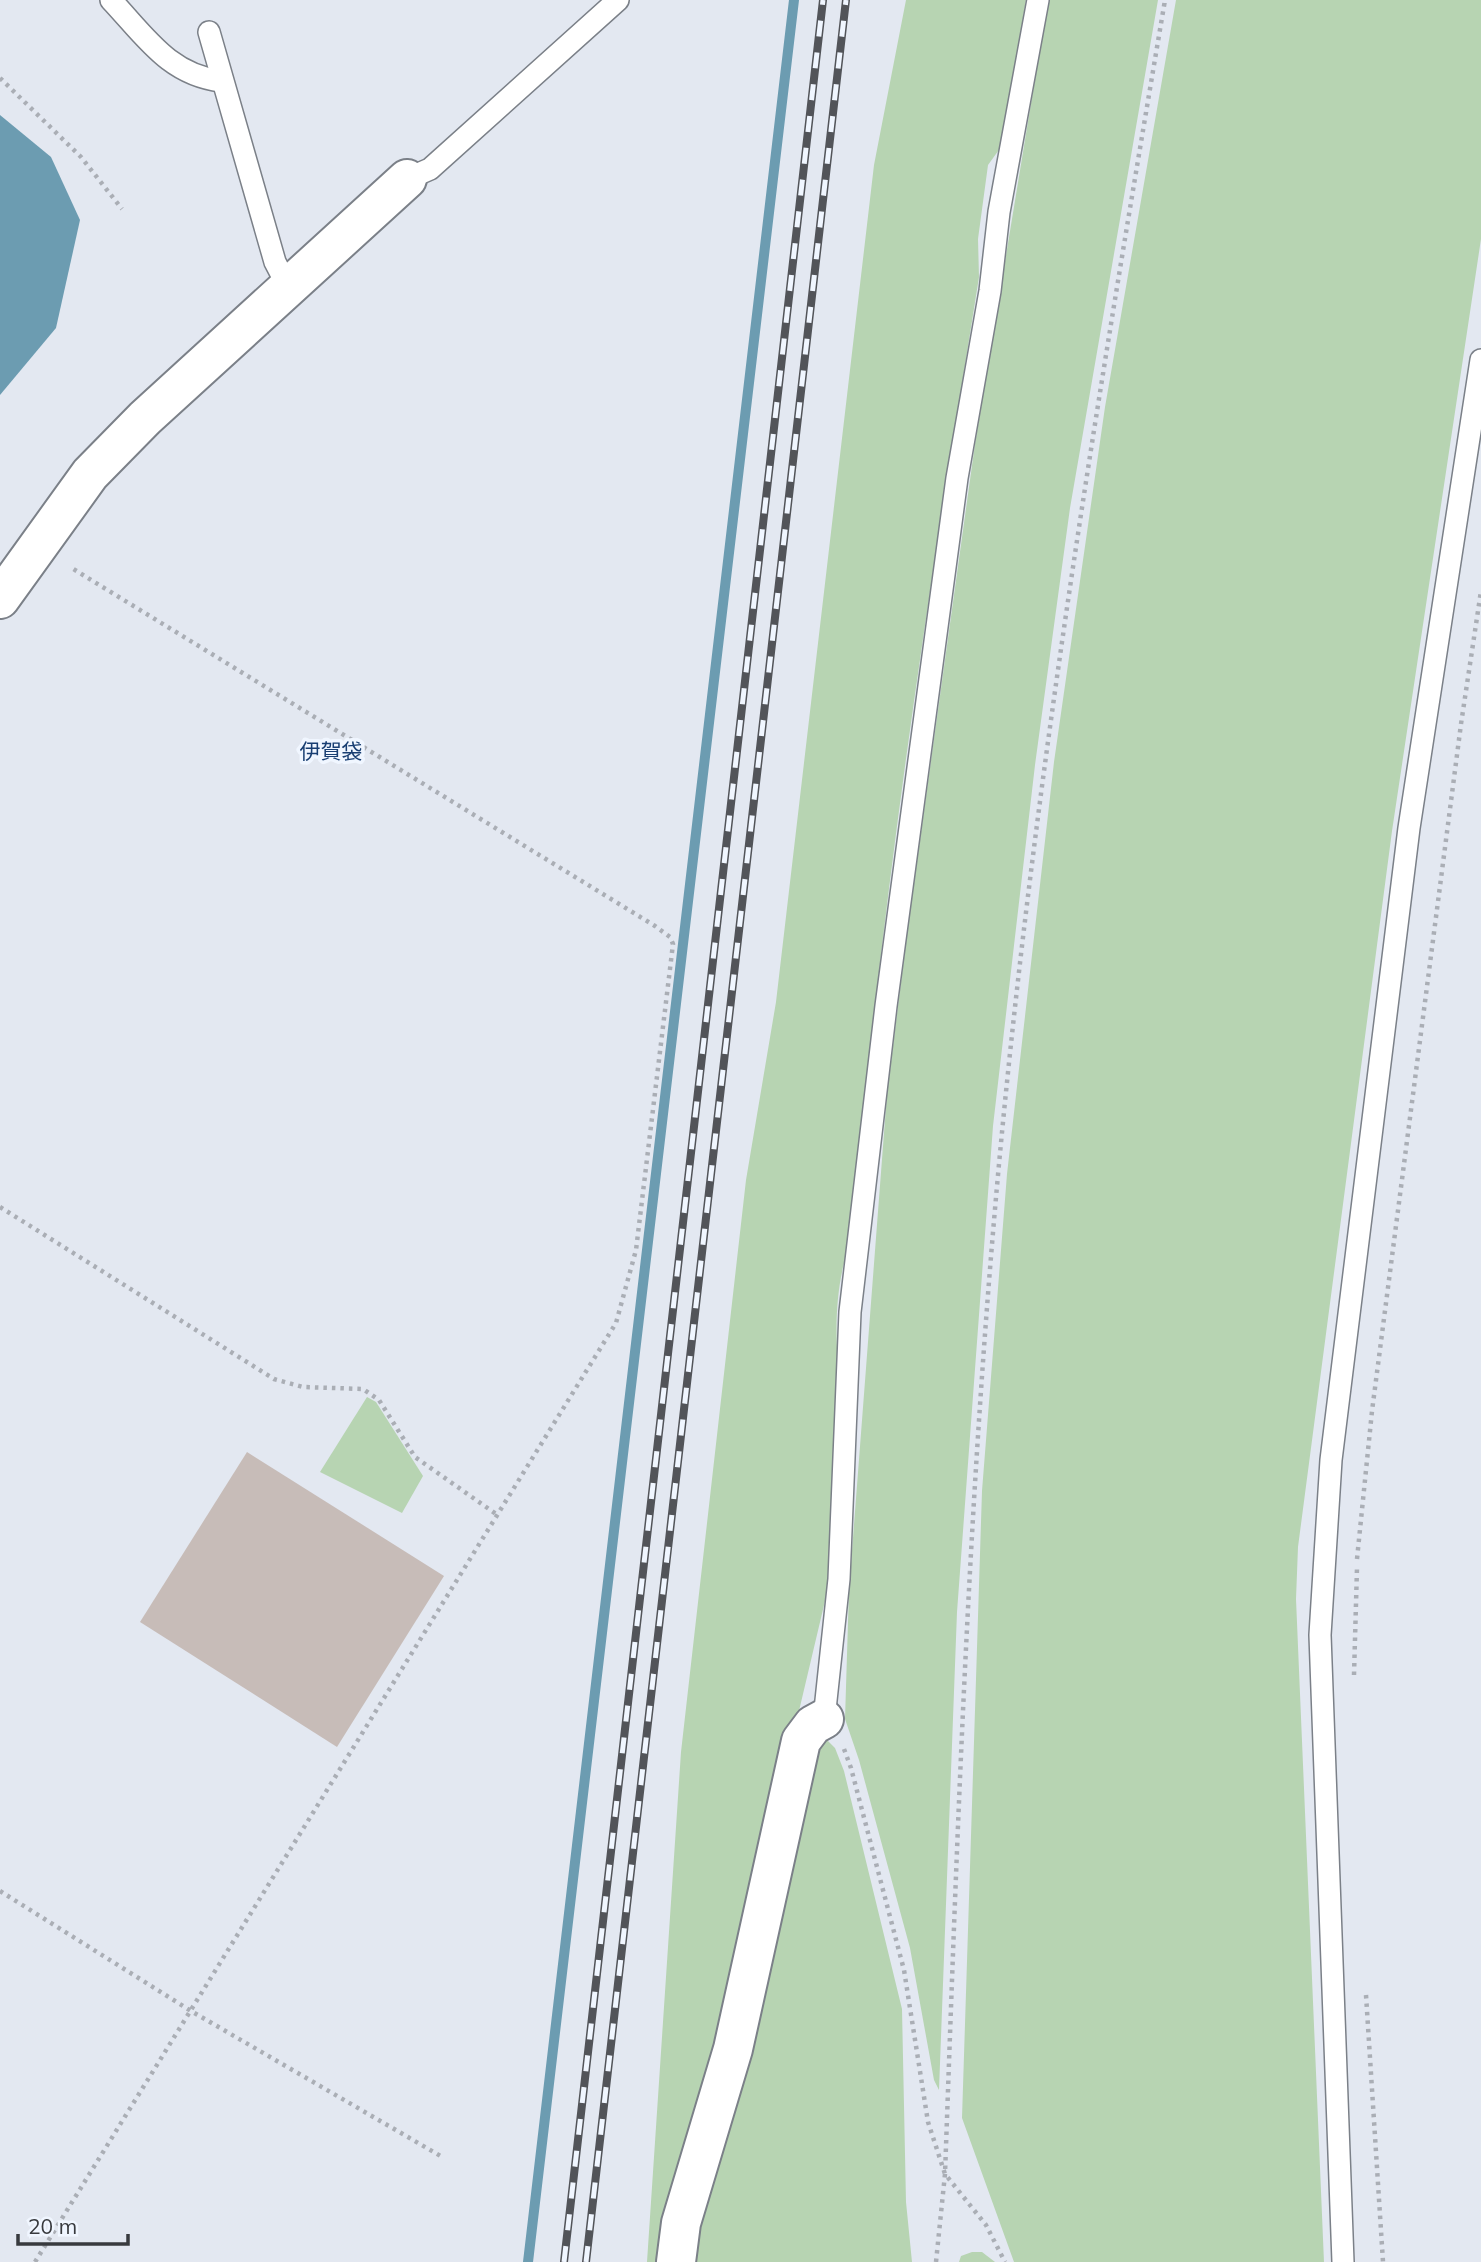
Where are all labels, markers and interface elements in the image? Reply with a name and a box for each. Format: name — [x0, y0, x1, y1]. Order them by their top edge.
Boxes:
district label: 伊賀袋 — [300, 738, 363, 764]
scale bar — [18, 2202, 128, 2246]
text: 20 m — [28, 2213, 77, 2239]

